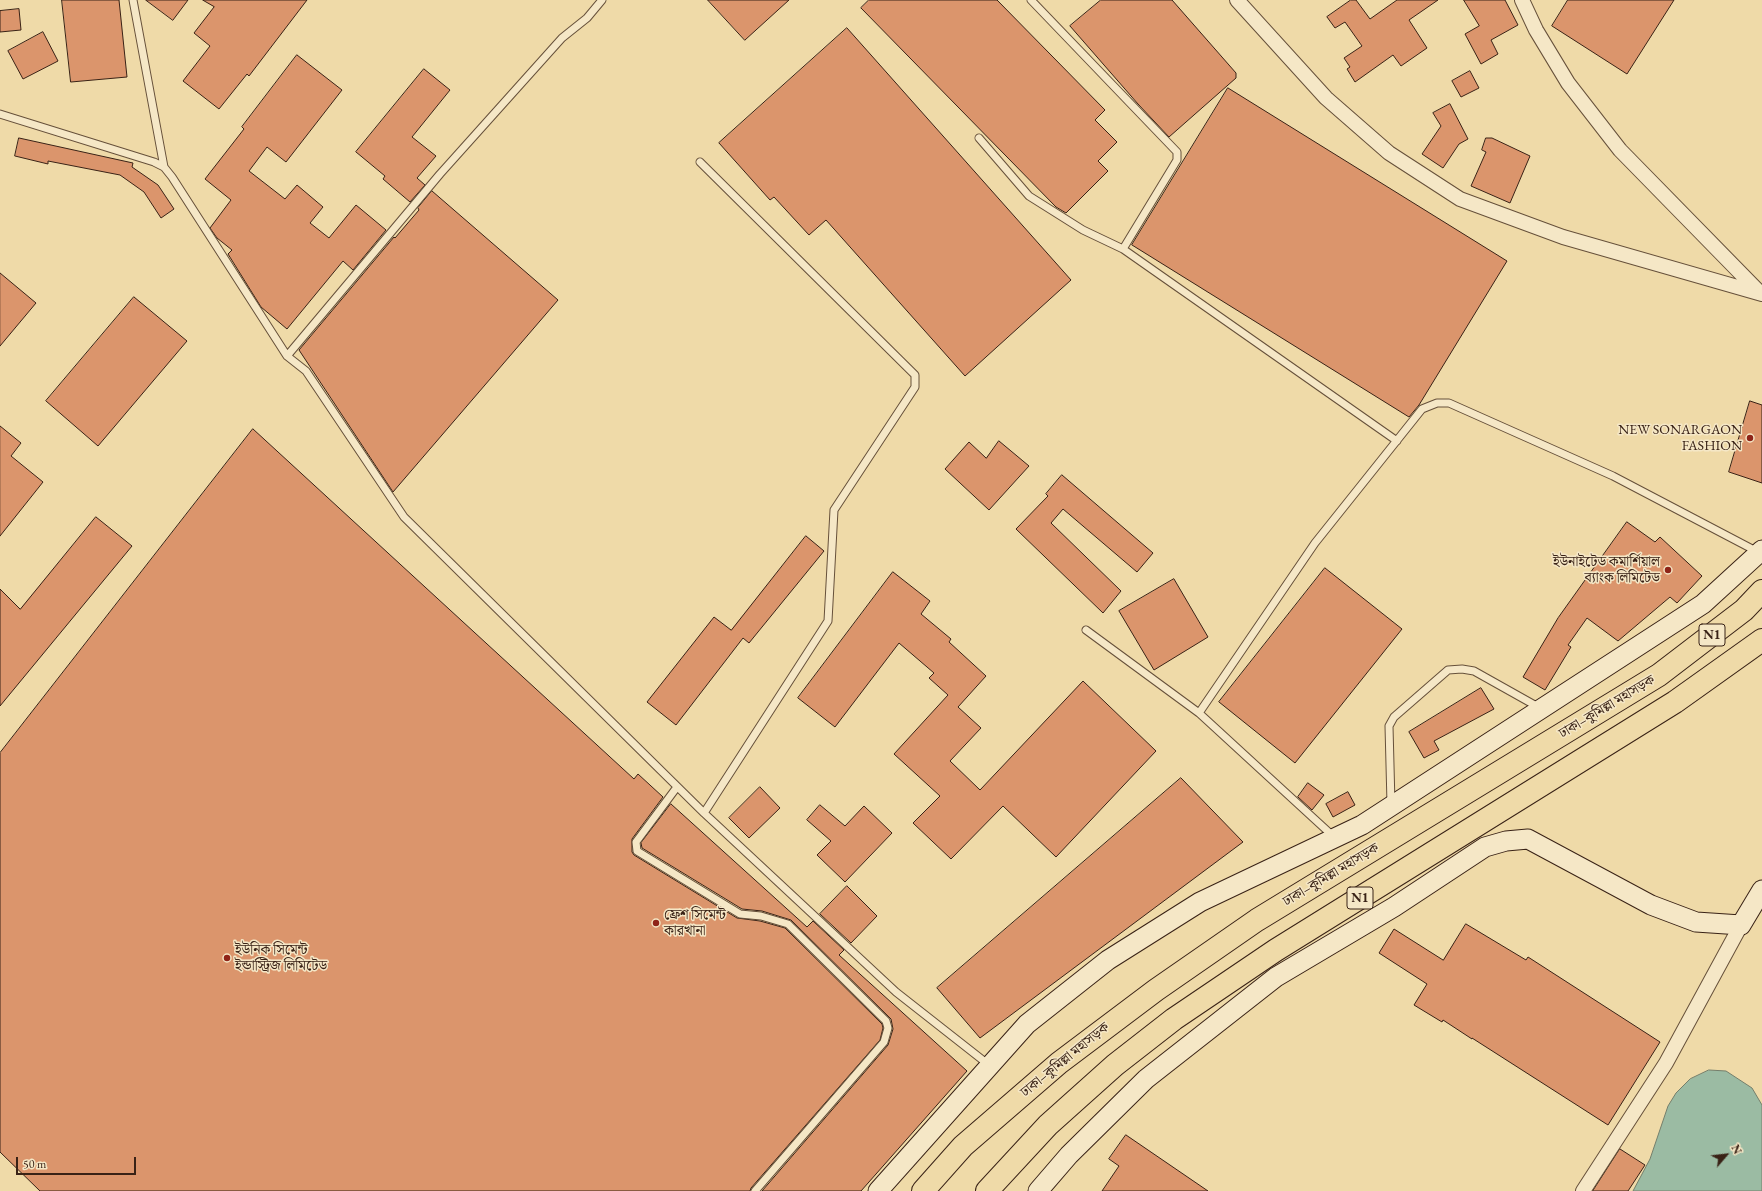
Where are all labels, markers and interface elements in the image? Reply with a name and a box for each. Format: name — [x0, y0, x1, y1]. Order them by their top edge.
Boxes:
place label: NEW SONARGAON FASHION — [1618, 422, 1742, 454]
marker: NEW SONARGAON FASHION — [1745, 433, 1755, 443]
place label: ইউনাইটেড কমার্শিয়াল ব্যাংক লিমিটেড — [1553, 554, 1660, 586]
marker: ইউনাইটেড কমার্শিয়াল ব্যাংক লিমিটেড — [1663, 565, 1673, 575]
road number: N1 — [1699, 624, 1725, 646]
street label: ঢাকা–কুমিল্লা মহাসড়ক — [1556, 672, 1658, 742]
street label: ঢাকা–কুমিল্লা মহাসড়ক — [1280, 840, 1382, 910]
road number: N1 — [1347, 887, 1373, 909]
place label: ফ্রেশ সিমেন্ট কারখানা — [664, 907, 726, 940]
marker: ফ্রেশ সিমেন্ট কারখানা — [651, 918, 661, 928]
place label: ইউনিক সিমেন্ট ইন্ডাস্ট্রিজ লিমিটেড — [235, 942, 327, 974]
marker: ইউনিক সিমেন্ট ইন্ডাস্ট্রিজ লিমিটেড — [222, 953, 232, 963]
street label: ঢাকা–কুমিল্লা মহাসড়ক — [1017, 1019, 1113, 1101]
north arrow — [1706, 1135, 1746, 1175]
text: N — [1728, 1142, 1745, 1157]
scale bar — [18, 1149, 138, 1175]
text: 50 m — [23, 1156, 46, 1172]

